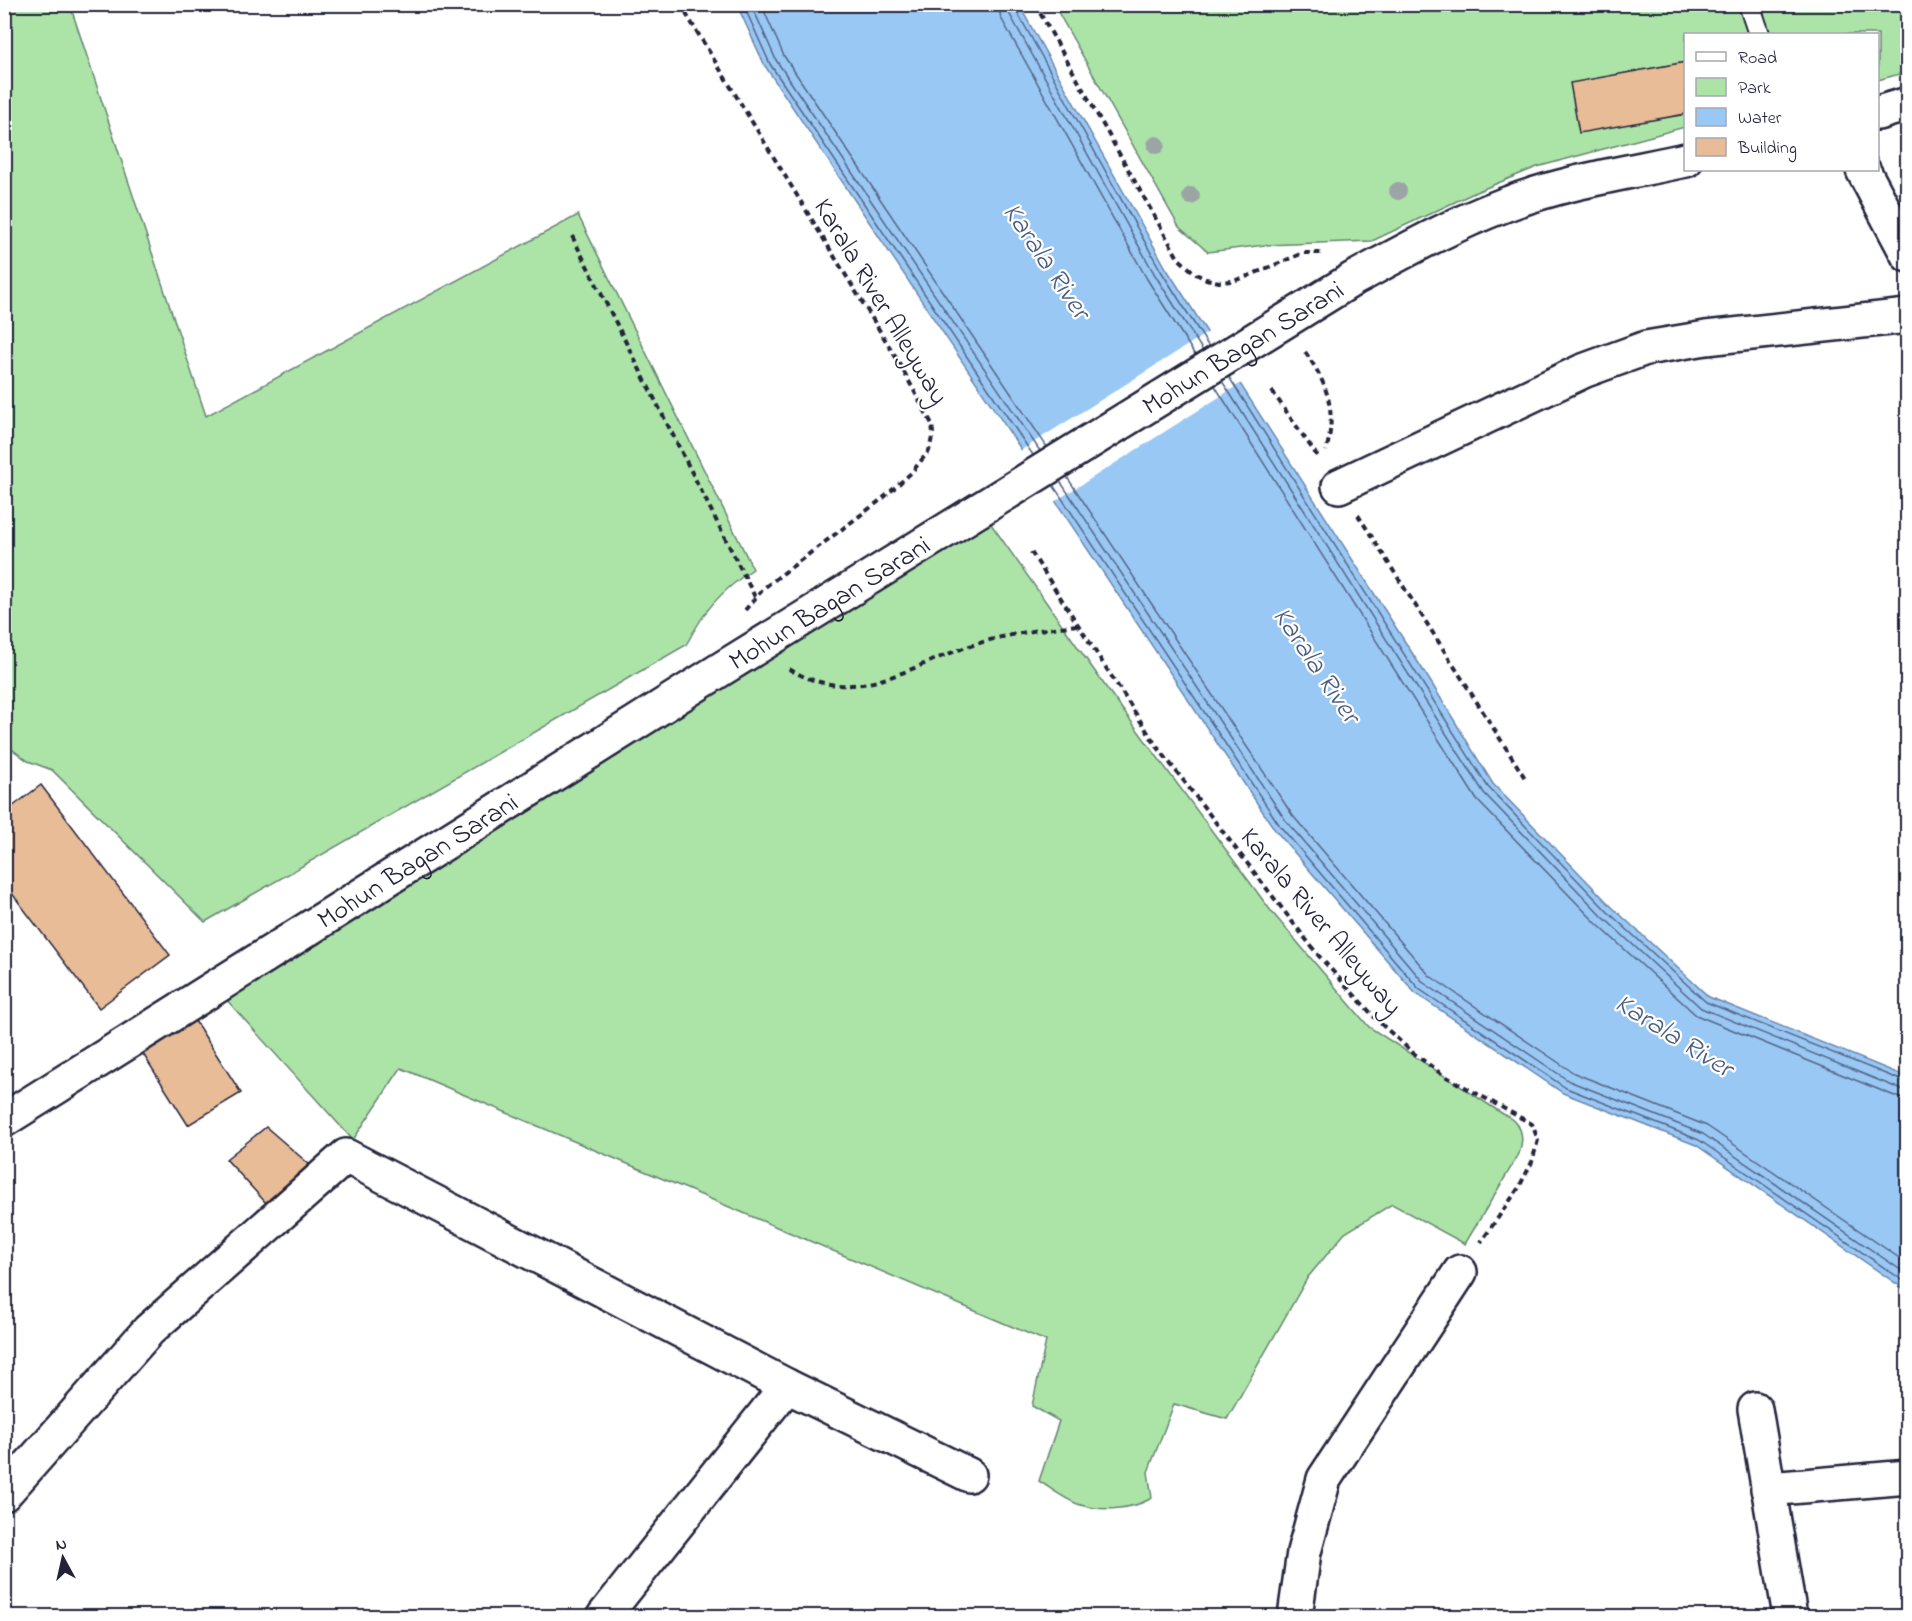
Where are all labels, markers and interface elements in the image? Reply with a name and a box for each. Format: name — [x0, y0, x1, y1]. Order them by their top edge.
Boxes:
legend — [1684, 33, 1879, 171]
text: Road — [1738, 46, 1777, 72]
text: Park — [1738, 76, 1771, 102]
text: Water — [1738, 106, 1782, 132]
text: Building — [1737, 136, 1797, 163]
street label: Karala River Alleyway — [803, 192, 957, 413]
water label: Karala River — [991, 195, 1101, 331]
street label: Mohun Bagan Sarani — [1136, 272, 1352, 426]
street label: Mohun Bagan Sarani — [722, 527, 939, 682]
water label: Karala River — [1261, 599, 1371, 735]
street label: Mohun Bagan Sarani — [310, 785, 526, 940]
street label: Karala River Alleyway — [1230, 820, 1411, 1025]
water label: Karala River — [1606, 984, 1743, 1091]
north arrow — [33, 1528, 93, 1588]
text: N — [54, 1532, 68, 1558]

